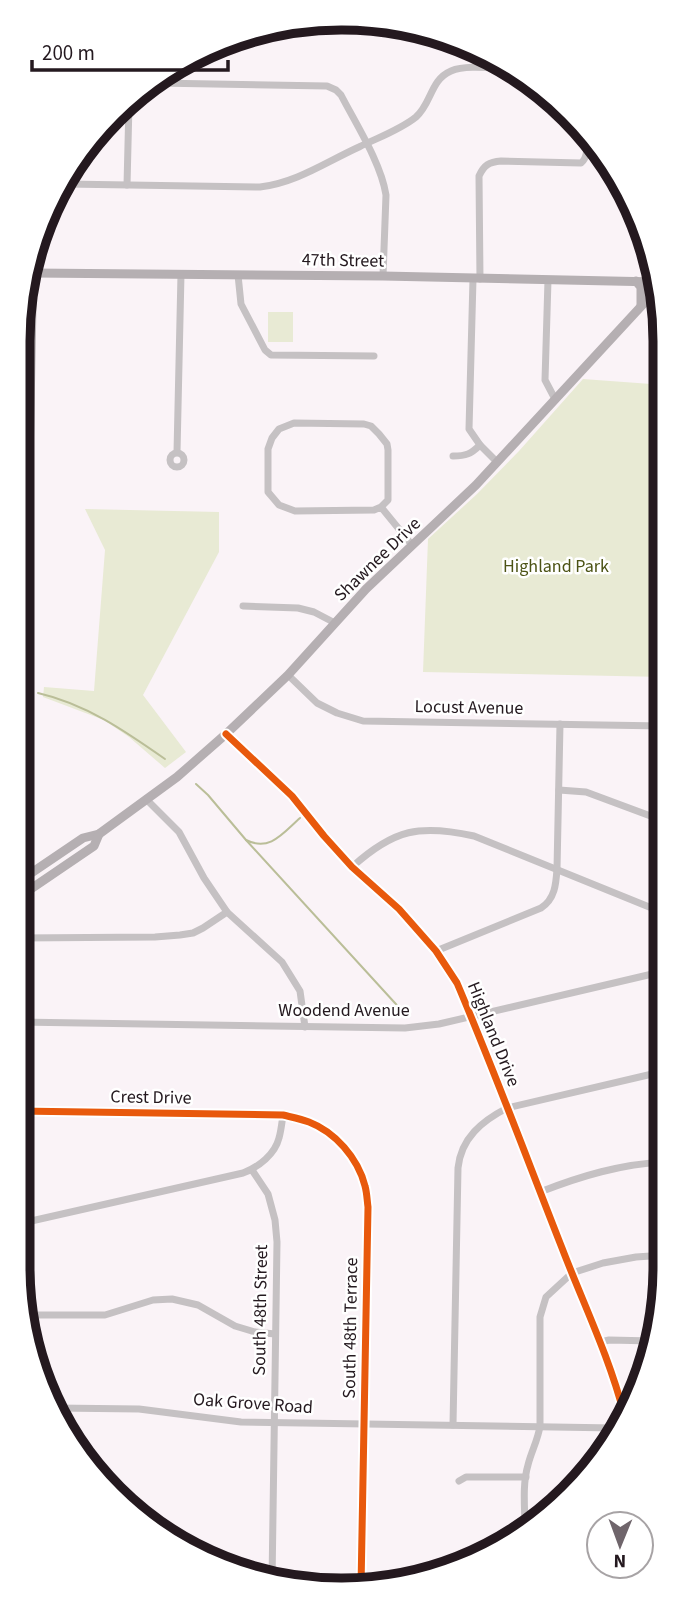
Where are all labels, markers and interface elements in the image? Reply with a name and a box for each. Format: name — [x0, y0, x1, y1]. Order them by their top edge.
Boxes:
scale bar — [32, 28, 228, 72]
text: 200 m — [42, 38, 95, 68]
street label: 47th Street — [302, 247, 384, 274]
street label: Shawnee Drive — [328, 512, 426, 607]
park label: Highland Park — [503, 554, 609, 579]
street label: Locust Avenue — [414, 694, 524, 721]
street label: Highland Drive — [461, 978, 526, 1090]
street label: Woodend Avenue — [278, 998, 410, 1023]
street label: Crest Drive — [110, 1084, 192, 1111]
street label: South 48th Street — [247, 1244, 274, 1376]
street label: South 48th Terrace — [337, 1257, 364, 1399]
street label: Oak Grove Road — [192, 1387, 314, 1420]
north arrow — [585, 1510, 655, 1580]
text: N — [613, 1547, 626, 1574]

